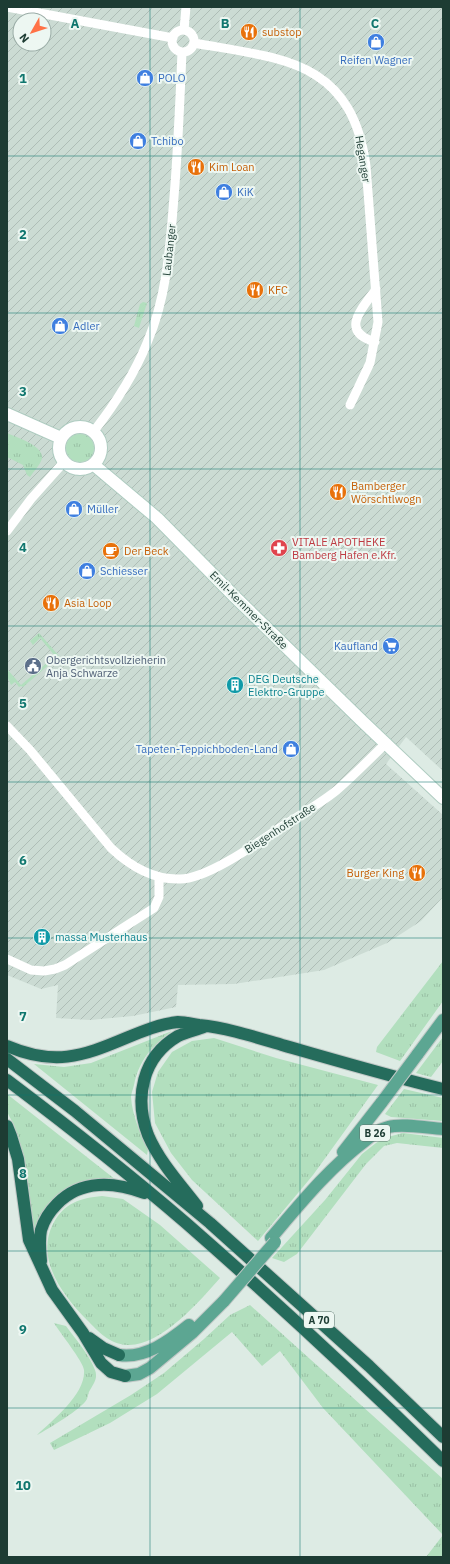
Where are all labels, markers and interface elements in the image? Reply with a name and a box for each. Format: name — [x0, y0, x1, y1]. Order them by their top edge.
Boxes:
north arrow — [12, 12, 52, 52]
text: A — [71, 15, 80, 32]
text: B — [221, 15, 230, 32]
text: C — [371, 15, 380, 32]
restaurant icon: substop — [239, 22, 259, 42]
place label: substop — [262, 25, 302, 39]
text: N — [16, 31, 32, 46]
shop icon: Reifen Wagner — [366, 32, 386, 52]
place label: Reifen Wagner — [340, 53, 412, 67]
shop icon: POLO — [135, 68, 155, 88]
text: 1 — [19, 70, 27, 87]
place label: POLO — [158, 71, 186, 85]
shop icon: Tchibo — [128, 131, 148, 151]
place label: Tchibo — [151, 134, 184, 148]
street label: Heganger — [352, 134, 374, 184]
restaurant icon: Kim Loan — [186, 157, 206, 177]
place label: Kim Loan — [209, 160, 255, 174]
shop icon: KiK — [214, 182, 234, 202]
place label: KiK — [237, 185, 254, 199]
street label: Laubanger — [159, 223, 179, 277]
text: 2 — [19, 226, 27, 243]
restaurant icon: KFC — [245, 280, 265, 300]
place label: KFC — [268, 283, 288, 297]
shop icon: Adler — [50, 316, 70, 336]
place label: Adler — [73, 319, 100, 333]
text: 3 — [19, 383, 27, 400]
place label: Bamberger Wörschtlwogn — [351, 479, 421, 506]
restaurant icon: Bamberger Wörschtlwogn — [328, 482, 348, 502]
shop icon: Müller — [64, 499, 84, 519]
place label: Müller — [87, 502, 118, 516]
place label: VITALE APOTHEKE Bamberg Hafen e.Kfr. — [292, 535, 397, 562]
pharmacy icon: VITALE APOTHEKE Bamberg Hafen e.Kfr. — [269, 538, 289, 558]
text: 4 — [19, 539, 27, 556]
cafe icon: Der Beck — [101, 541, 121, 561]
place label: Der Beck — [124, 544, 169, 558]
shop icon: Schiesser — [77, 561, 97, 581]
place label: Schiesser — [100, 564, 148, 578]
street label: Emil-Kemmer-Straße — [207, 568, 291, 652]
restaurant icon: Asia Loop — [41, 593, 61, 613]
place label: Asia Loop — [64, 596, 112, 610]
supermarket icon: Kaufland — [381, 636, 401, 656]
place label: Kaufland — [334, 639, 378, 653]
place label: Obergerichtsvollzieherin Anja Schwarze — [46, 653, 166, 680]
public building icon: Obergerichtsvollzieherin Anja Schwarze — [23, 656, 43, 676]
place label: DEG Deutsche Elektro-Gruppe — [248, 672, 325, 699]
building icon: DEG Deutsche Elektro-Gruppe — [225, 675, 245, 695]
text: 5 — [19, 695, 27, 712]
shop icon: Tapeten-Teppichboden-Land — [281, 739, 301, 759]
place label: Tapeten-Teppichboden-Land — [136, 742, 278, 756]
street label: Biegenhofstraße — [242, 800, 318, 856]
text: 6 — [19, 852, 27, 869]
restaurant icon: Burger King — [407, 863, 427, 883]
place label: Burger King — [347, 866, 404, 880]
building icon: massa Musterhaus — [32, 927, 52, 947]
place label: massa Musterhaus — [55, 930, 148, 944]
text: 7 — [19, 1008, 27, 1025]
road number: B 26 — [360, 1125, 390, 1141]
text: 8 — [19, 1165, 27, 1182]
road number: A 70 — [304, 1312, 334, 1328]
text: 9 — [19, 1321, 27, 1338]
text: 10 — [15, 1477, 31, 1494]

